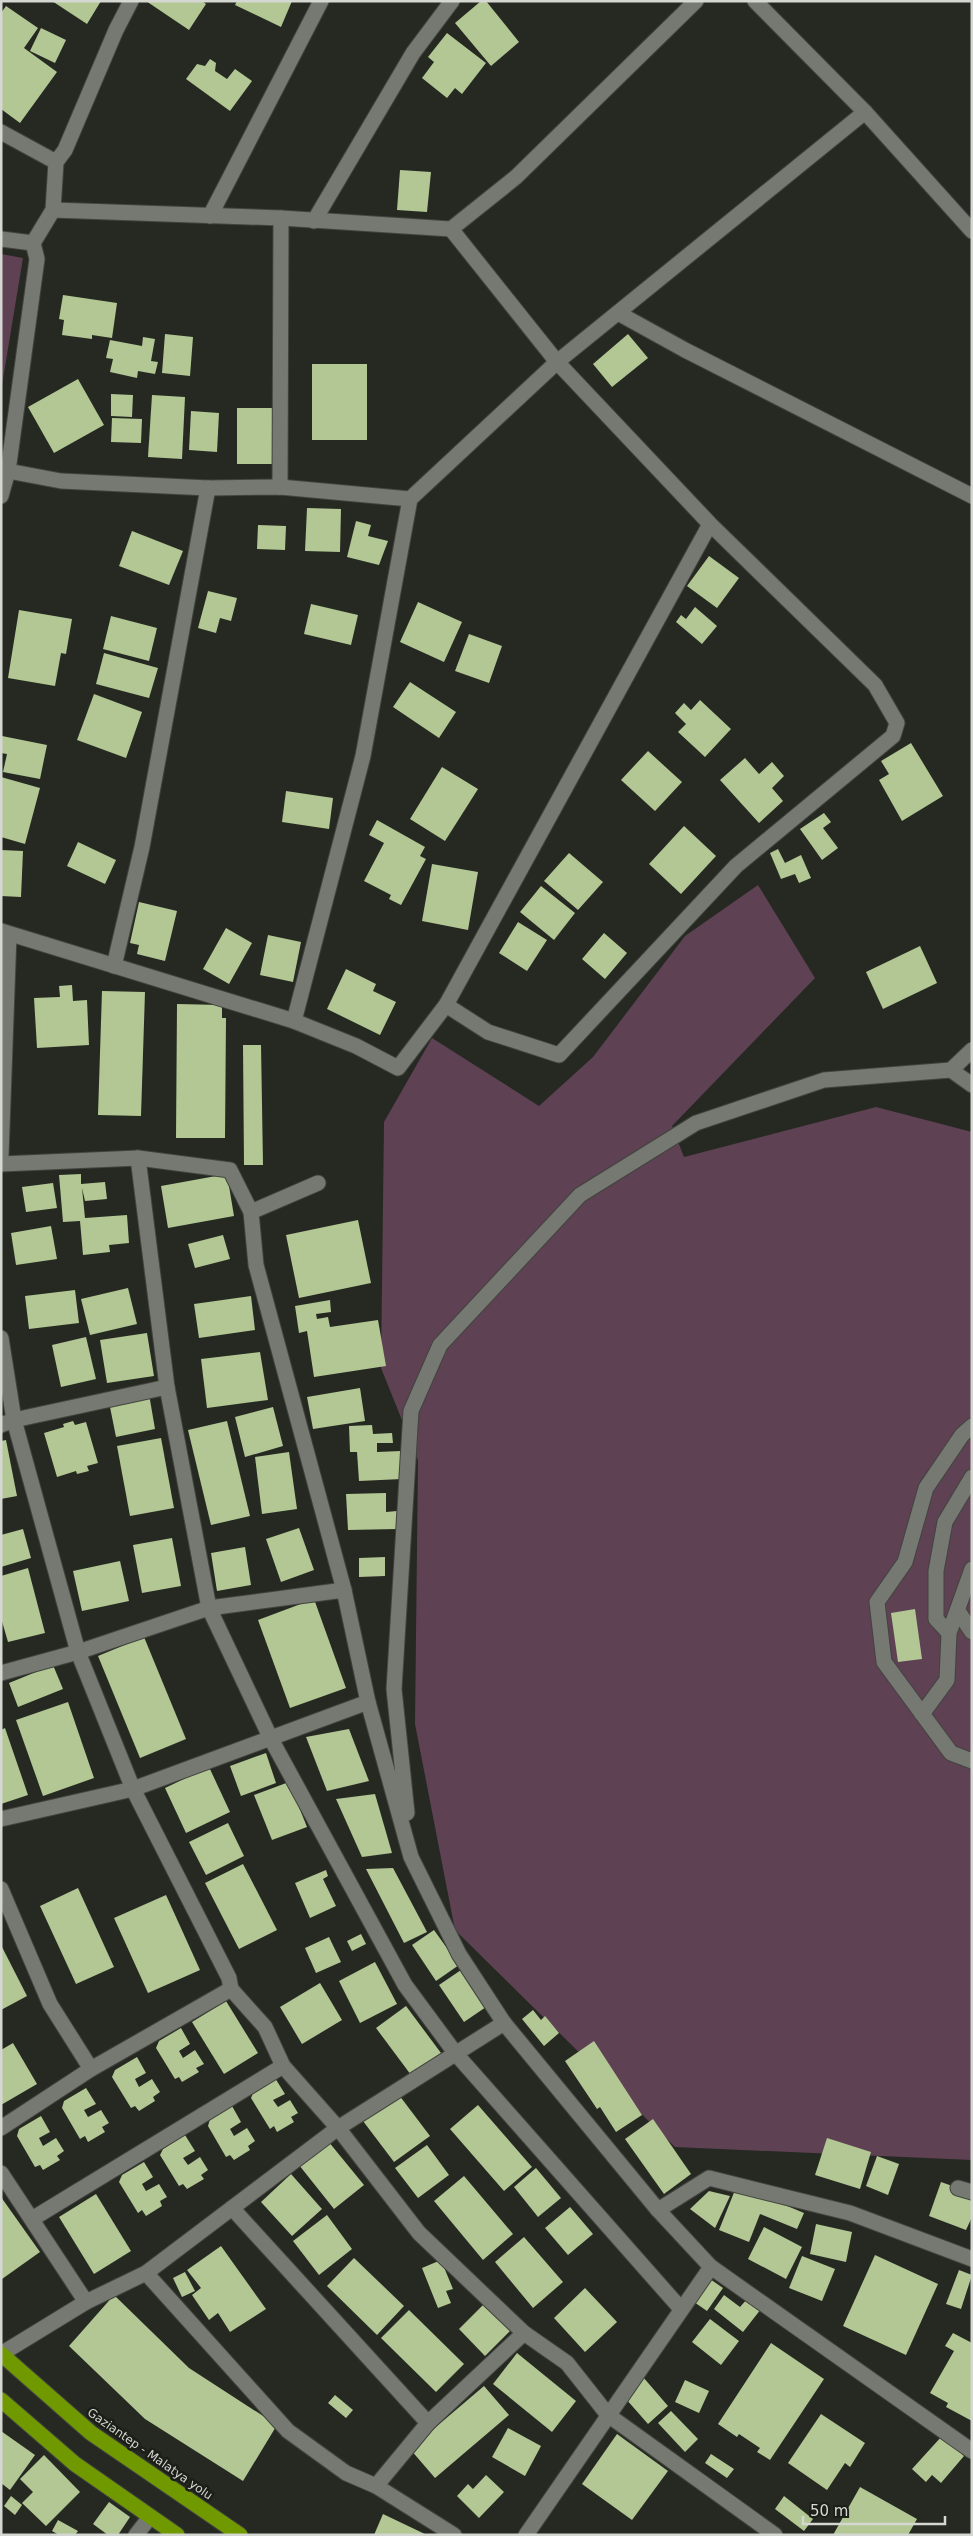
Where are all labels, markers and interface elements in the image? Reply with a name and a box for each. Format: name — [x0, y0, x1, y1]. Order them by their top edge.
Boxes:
street label: Gaziantep - Malatya yolu — [85, 2405, 215, 2503]
scale bar — [803, 2494, 946, 2526]
text: 50 m — [810, 2502, 848, 2520]

